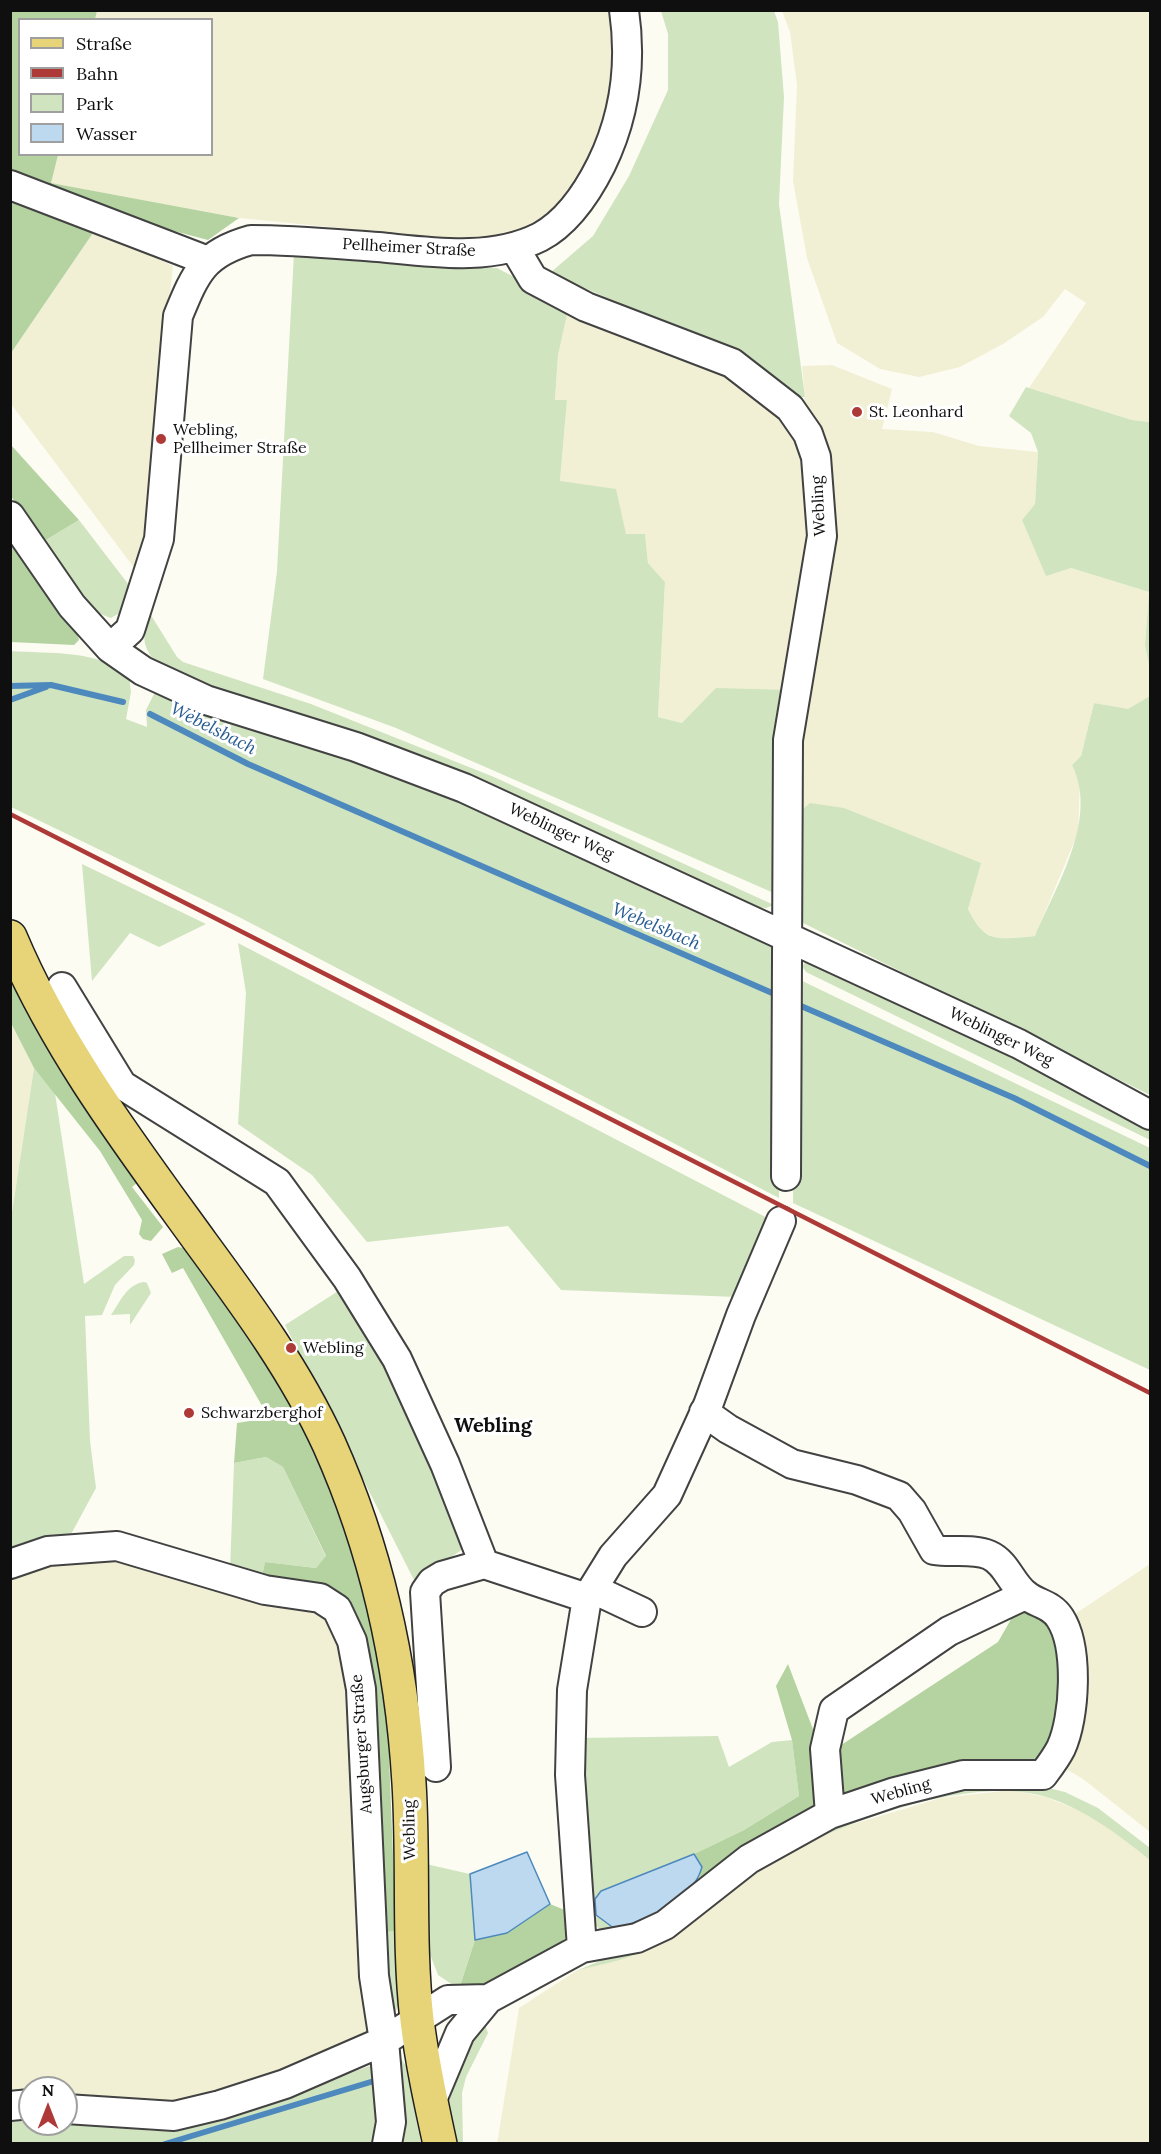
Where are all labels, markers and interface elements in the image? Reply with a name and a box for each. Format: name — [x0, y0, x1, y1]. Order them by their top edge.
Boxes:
legend — [18, 18, 213, 156]
text: Straße — [76, 32, 132, 55]
text: Bahn — [76, 62, 118, 85]
text: Park — [76, 92, 113, 115]
text: Wasser — [76, 122, 137, 145]
street label: Pellheimer Straße — [342, 235, 476, 261]
place label: St. Leonhard — [869, 402, 963, 422]
marker: St. Leonhard — [850, 405, 864, 419]
place label: Webling, Pellheimer Straße — [173, 420, 307, 458]
marker: Webling, Pellheimer Straße — [154, 432, 168, 446]
street label: Webling — [808, 475, 830, 537]
water label: Webelsbach — [166, 698, 260, 760]
street label: Weblinger Weg — [506, 799, 616, 865]
water label: Webelsbach — [609, 899, 703, 955]
street label: Weblinger Weg — [946, 1004, 1056, 1070]
place label: Webling — [303, 1338, 364, 1358]
marker: Webling — [284, 1341, 298, 1355]
place label: Schwarzberghof — [201, 1403, 322, 1423]
marker: Schwarzberghof — [182, 1406, 196, 1420]
district label: Webling — [454, 1414, 532, 1438]
street label: Augsburger Straße — [348, 1674, 376, 1814]
street label: Webling — [869, 1774, 933, 1810]
street label: Webling — [400, 1799, 420, 1861]
north arrow — [18, 2076, 78, 2136]
text: N — [42, 2080, 54, 2100]

